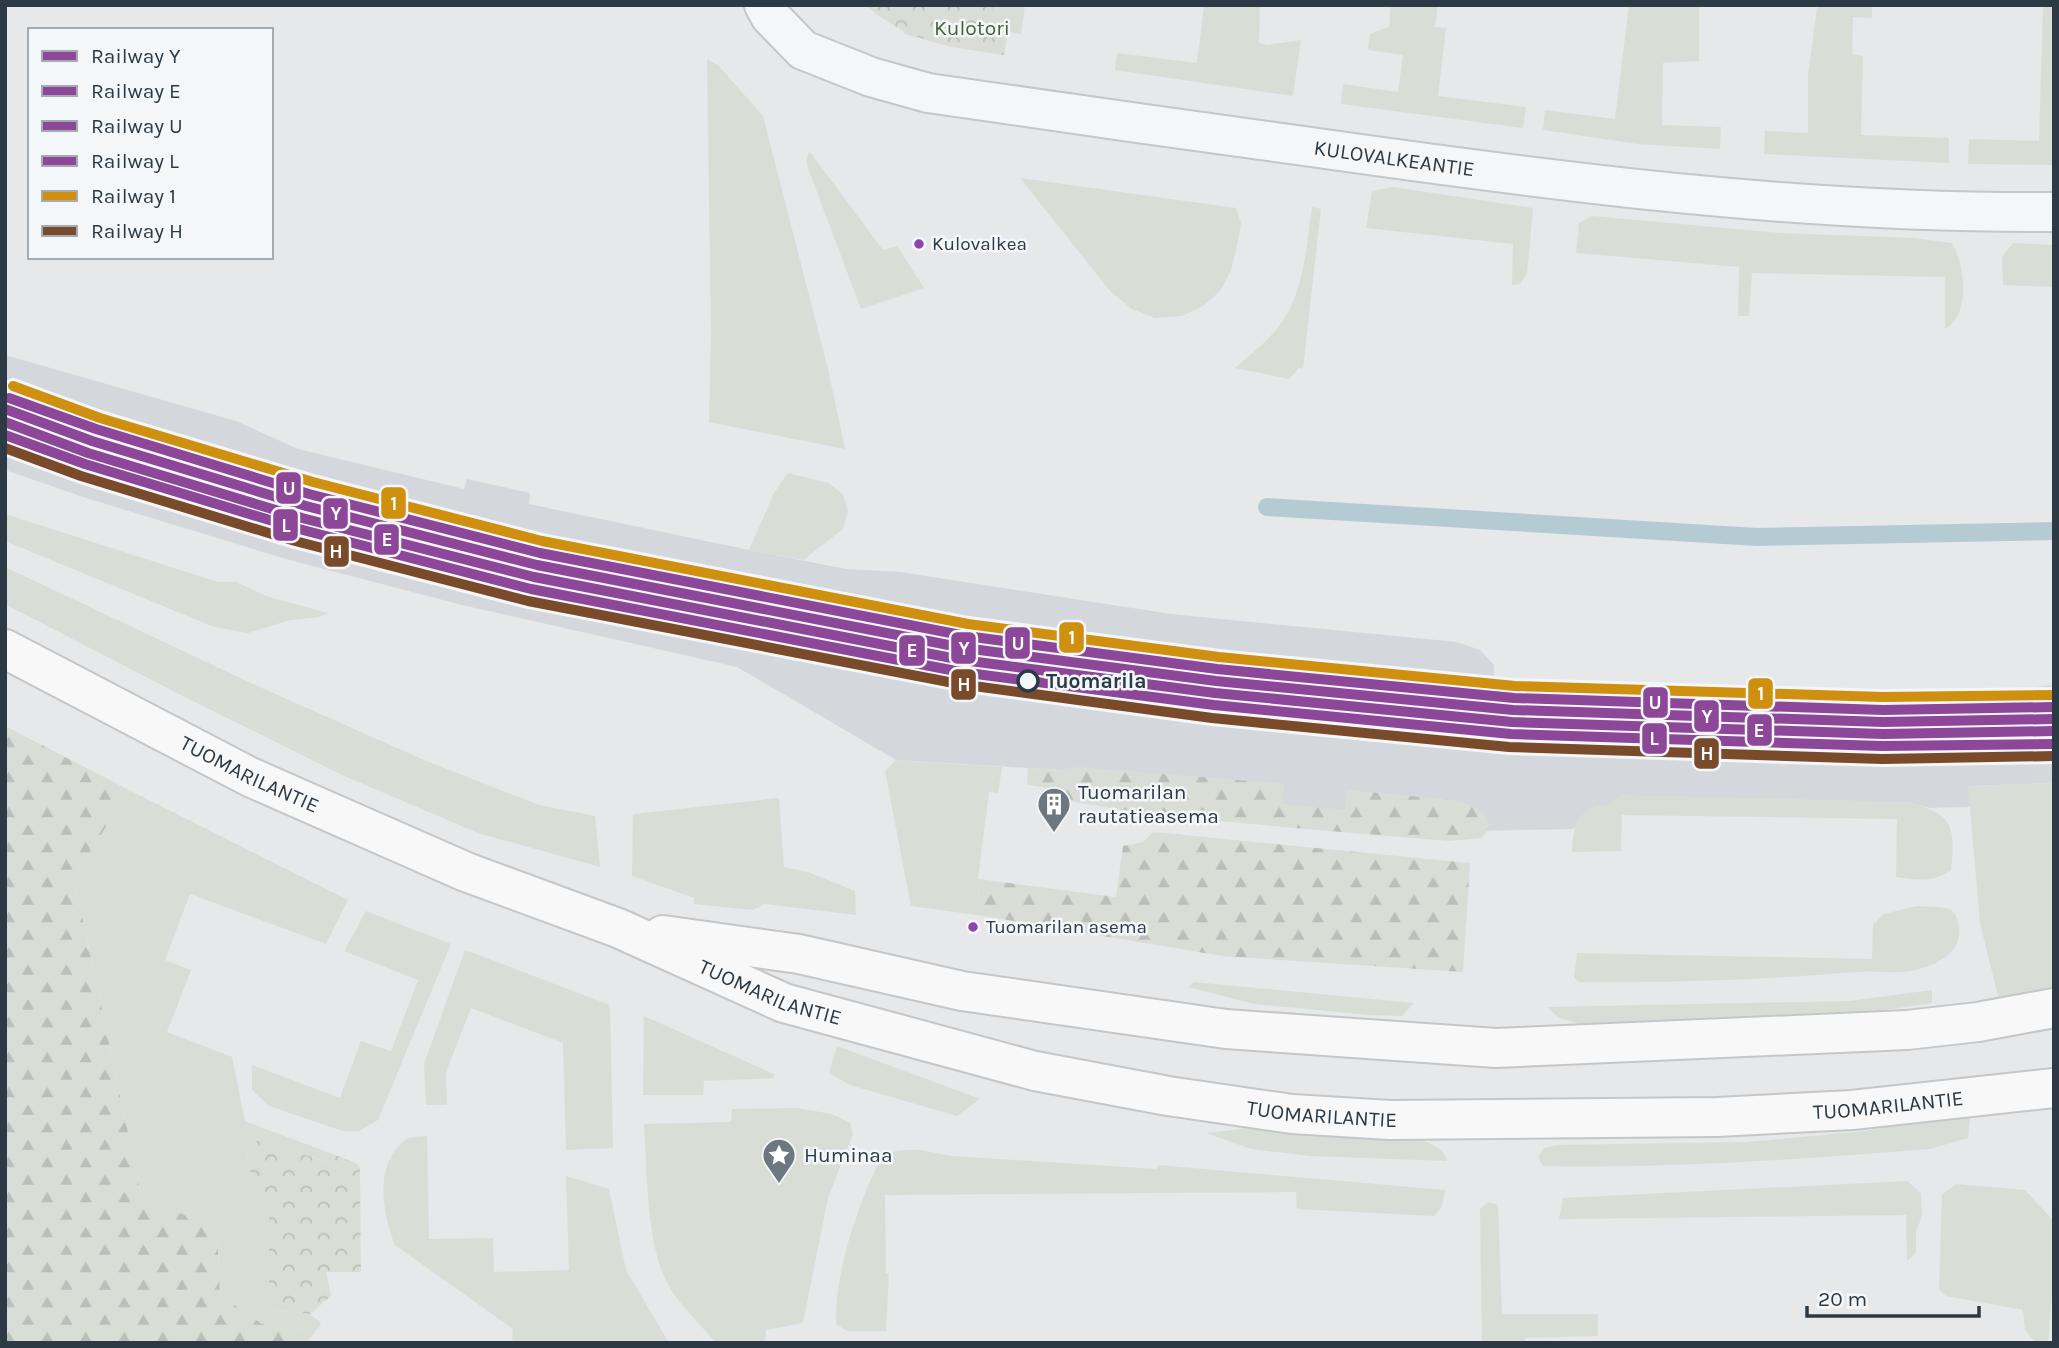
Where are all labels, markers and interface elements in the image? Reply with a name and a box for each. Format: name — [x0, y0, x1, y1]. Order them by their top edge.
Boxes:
park label: Kulotori — [934, 16, 1010, 40]
legend — [28, 28, 273, 259]
text: Railway Y — [91, 44, 181, 68]
text: Railway E — [91, 79, 181, 103]
text: Railway U — [91, 114, 183, 138]
street label: KULOVALKEANTIE — [1312, 136, 1476, 181]
text: Railway L — [91, 149, 179, 173]
text: Railway 1 — [91, 184, 176, 208]
text: Railway H — [91, 219, 183, 243]
place label: Kulovalkea — [932, 233, 1027, 255]
marker: Kulovalkea — [912, 237, 926, 251]
line badge: U — [275, 471, 302, 505]
text: U — [282, 478, 296, 500]
line badge: 1 — [380, 486, 407, 520]
text: 1 — [391, 493, 397, 515]
line badge: Y — [322, 497, 349, 530]
text: Y — [330, 503, 342, 525]
line badge: L — [272, 508, 299, 542]
text: L — [281, 515, 291, 537]
line badge: E — [373, 523, 400, 556]
text: E — [381, 529, 393, 551]
line badge: H — [323, 535, 350, 568]
text: H — [329, 541, 343, 563]
line badge: 1 — [1058, 621, 1085, 654]
line badge: U — [1004, 626, 1031, 660]
text: 1 — [1069, 627, 1075, 649]
line badge: Y — [950, 631, 977, 665]
text: U — [1011, 633, 1025, 655]
line badge: E — [898, 634, 926, 667]
text: Y — [958, 638, 970, 660]
text: E — [906, 640, 918, 662]
line badge: H — [950, 668, 977, 701]
place label: Tuomarila — [1046, 669, 1147, 693]
marker: Tuomarila — [1017, 670, 1039, 692]
text: H — [957, 674, 971, 696]
line badge: 1 — [1747, 677, 1774, 710]
text: 1 — [1758, 683, 1764, 705]
line badge: U — [1642, 686, 1669, 719]
text: U — [1648, 692, 1662, 714]
line badge: Y — [1693, 699, 1720, 733]
text: Y — [1701, 706, 1713, 728]
line badge: E — [1746, 713, 1773, 747]
text: E — [1753, 720, 1765, 742]
line badge: L — [1641, 722, 1668, 755]
text: L — [1649, 728, 1659, 750]
street label: TUOMARILANTIE — [176, 731, 323, 818]
line badge: H — [1693, 737, 1720, 770]
text: H — [1700, 743, 1714, 765]
place label: Tuomarilan rautatieasema — [1078, 780, 1219, 828]
building icon: Tuomarilan rautatieasema — [1035, 785, 1073, 834]
place label: Tuomarilan asema — [986, 916, 1147, 938]
marker: Tuomarilan asema — [966, 920, 980, 934]
street label: TUOMARILANTIE — [695, 954, 844, 1030]
street label: TUOMARILANTIE — [1812, 1086, 1965, 1124]
street label: TUOMARILANTIE — [1245, 1096, 1397, 1132]
place icon: Huminaa — [760, 1136, 798, 1185]
place label: Huminaa — [804, 1143, 892, 1167]
scale bar — [1807, 1274, 1979, 1318]
text: 20 m — [1818, 1287, 1867, 1311]

